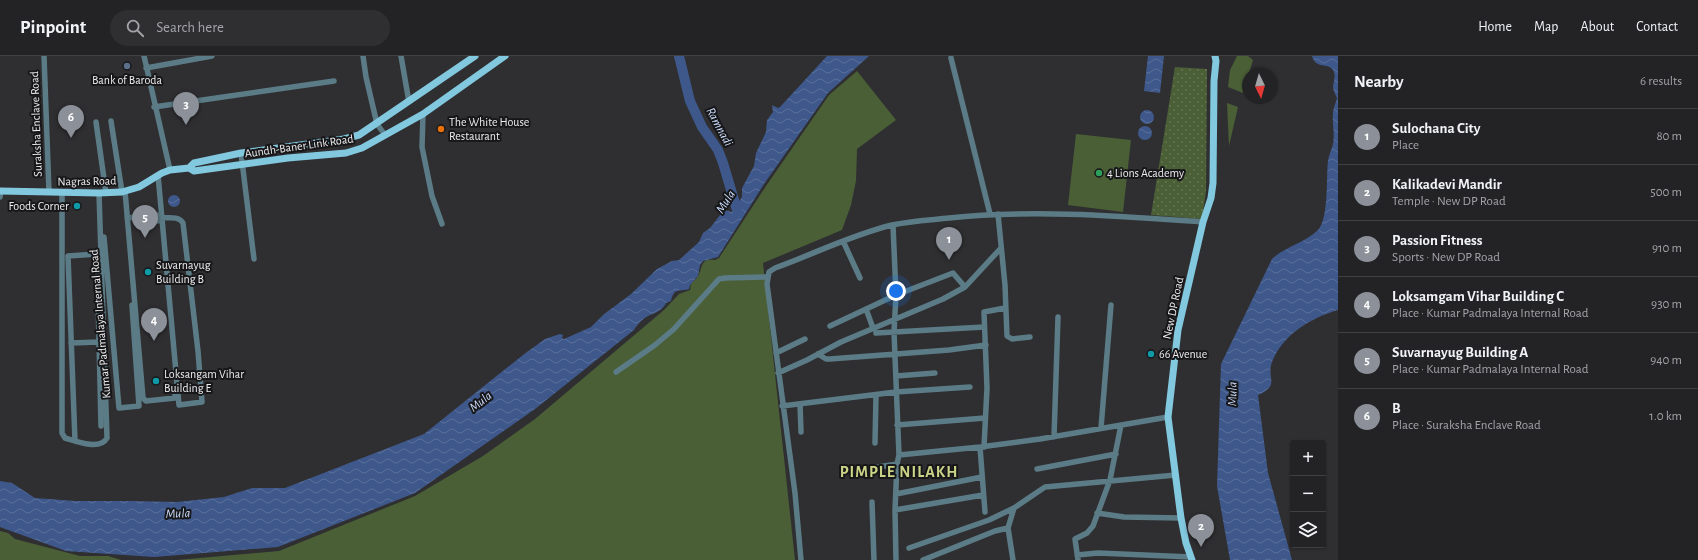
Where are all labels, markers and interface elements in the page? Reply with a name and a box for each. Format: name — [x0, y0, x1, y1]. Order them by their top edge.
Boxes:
search box — [110, 10, 390, 46]
icon: search — [124, 17, 146, 39]
text: Pinpoint — [20, 18, 86, 37]
text: Search here — [156, 20, 224, 35]
text: Home — [1478, 20, 1512, 34]
text: Map — [1534, 20, 1558, 34]
text: About — [1580, 20, 1614, 34]
text: Contact — [1636, 20, 1678, 34]
marker: Bank of Baroda — [122, 61, 132, 71]
north arrow — [1242, 68, 1278, 104]
street label: Suraksha Enclave Road — [28, 71, 44, 177]
text: Nearby — [1354, 73, 1404, 90]
place label: Bank of Baroda — [92, 74, 163, 86]
text: 6 results — [1640, 75, 1682, 88]
pin: 3 — [173, 92, 199, 125]
pin: 6 — [58, 105, 84, 138]
water label: Ramnadi — [703, 105, 735, 149]
place label: The White House Restaurant — [449, 116, 529, 142]
text: Sulochana City — [1392, 121, 1480, 136]
marker: The White House Restaurant — [436, 124, 446, 134]
text: 1 — [1365, 130, 1369, 143]
text: 80 m — [1656, 130, 1682, 143]
street label: Aundh-Baner Link Road — [244, 132, 354, 160]
text: Place — [1392, 139, 1419, 152]
place label: 4 Lions Academy — [1107, 167, 1184, 180]
marker: 4 Lions Academy — [1094, 168, 1104, 178]
street label: Nagras Road — [57, 174, 117, 188]
text: Kalikadevi Mandir — [1392, 177, 1502, 192]
text: 2 — [1364, 186, 1370, 199]
text: 500 m — [1650, 186, 1682, 199]
water label: Mula — [714, 188, 738, 216]
text: Temple · New DP Road — [1392, 195, 1506, 208]
place label: Foods Corner — [9, 200, 69, 212]
marker: Foods Corner — [72, 201, 82, 211]
pin: 5 — [132, 205, 158, 238]
pin: 1 — [936, 227, 962, 260]
text: Passion Fitness — [1392, 233, 1482, 248]
text: 3 — [1364, 242, 1370, 255]
text: 910 m — [1652, 242, 1682, 255]
street label: Kumar Padmalaya Internal Road — [87, 249, 114, 399]
text: Sports · New DP Road — [1392, 251, 1500, 264]
place label: Suvarnayug Building B — [156, 259, 211, 285]
marker: Suvarnayug Building B — [143, 267, 153, 277]
street label: New DP Road — [1161, 276, 1185, 340]
your location — [886, 281, 906, 301]
text: Loksamgam Vihar Building C — [1392, 289, 1564, 304]
text: 4 — [1364, 298, 1370, 311]
text: 930 m — [1651, 298, 1682, 311]
text: Place · Kumar Padmalaya Internal Road — [1392, 307, 1589, 320]
pin: 4 — [141, 308, 167, 341]
text: Suvarnayug Building A — [1392, 345, 1528, 360]
place label: 66 Avenue — [1159, 348, 1207, 360]
marker: 66 Avenue — [1146, 349, 1156, 359]
text: 5 — [1364, 354, 1370, 367]
text: 940 m — [1650, 354, 1682, 367]
text: Place · Kumar Padmalaya Internal Road — [1392, 363, 1589, 376]
place label: Loksangam Vihar Building E — [164, 368, 244, 394]
marker: Loksangam Vihar Building E — [151, 376, 161, 386]
water label: Mula — [1226, 381, 1240, 406]
water label: Mula — [467, 389, 495, 415]
text: B — [1392, 401, 1401, 416]
text: 6 — [1364, 410, 1370, 423]
text: 1.0 km — [1649, 410, 1682, 423]
text: Place · Suraksha Enclave Road — [1392, 419, 1541, 432]
map controls — [1290, 440, 1326, 548]
button: + — [1290, 440, 1326, 476]
district label: PIMPLE NILAKH — [840, 464, 958, 480]
button: − — [1290, 476, 1326, 512]
water label: Mula — [165, 507, 191, 521]
button: layers — [1290, 512, 1326, 548]
pin: 2 — [1188, 514, 1214, 547]

